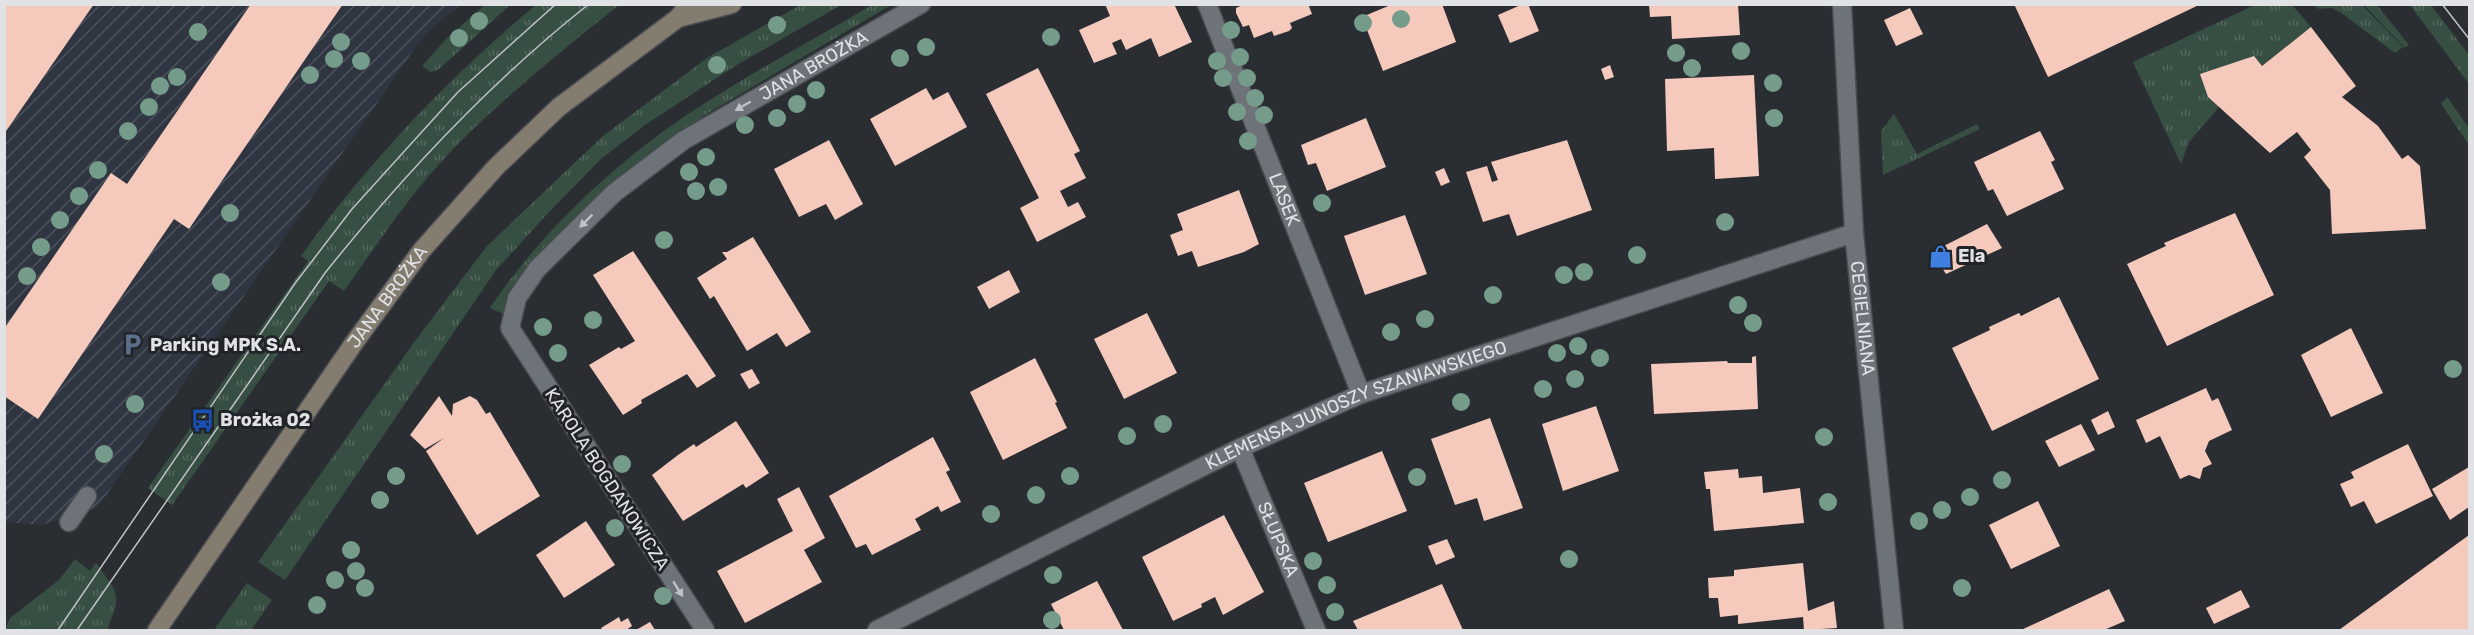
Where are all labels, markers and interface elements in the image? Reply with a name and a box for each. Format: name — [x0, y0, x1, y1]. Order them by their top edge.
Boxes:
street label: JANA BROŻKA — [756, 26, 872, 105]
one-way arrow — [735, 101, 751, 112]
street label: LASEK — [1264, 170, 1305, 229]
one-way arrow — [579, 213, 593, 228]
street label: JANA BROŻKA — [343, 242, 432, 353]
shop icon: Ela — [1927, 243, 1953, 269]
place label: Ela — [1958, 245, 1985, 267]
street label: CEGIELNIANA — [1846, 260, 1879, 377]
parking icon: Parking MPK S.A. — [119, 332, 145, 358]
place label: Parking MPK S.A. — [150, 334, 301, 356]
street label: KLEMENSA JUNOSZY SZANIAWSKIEGO — [1202, 336, 1510, 475]
street label: KAROLA BOGDANOWICZA — [540, 384, 674, 574]
bus stop icon: Brożka 02 — [189, 407, 215, 433]
place label: Brożka 02 — [220, 409, 310, 431]
street label: SŁUPSKA — [1253, 498, 1304, 580]
one-way arrow — [673, 581, 684, 597]

